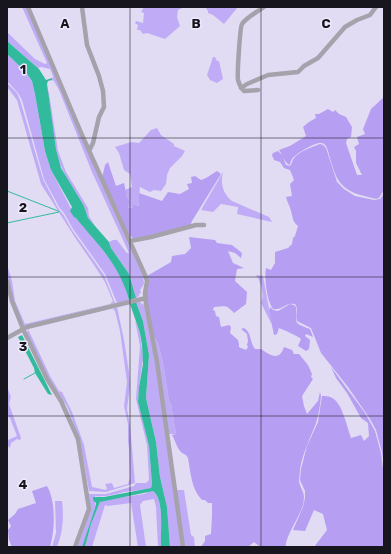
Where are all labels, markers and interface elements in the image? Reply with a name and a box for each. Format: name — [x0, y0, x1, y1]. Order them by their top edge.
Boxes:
text: A — [60, 16, 70, 31]
text: B — [191, 16, 201, 31]
text: C — [321, 16, 331, 31]
text: 1 — [20, 62, 26, 77]
text: 2 — [19, 200, 27, 215]
text: 3 — [19, 339, 28, 354]
text: 4 — [19, 477, 28, 492]

